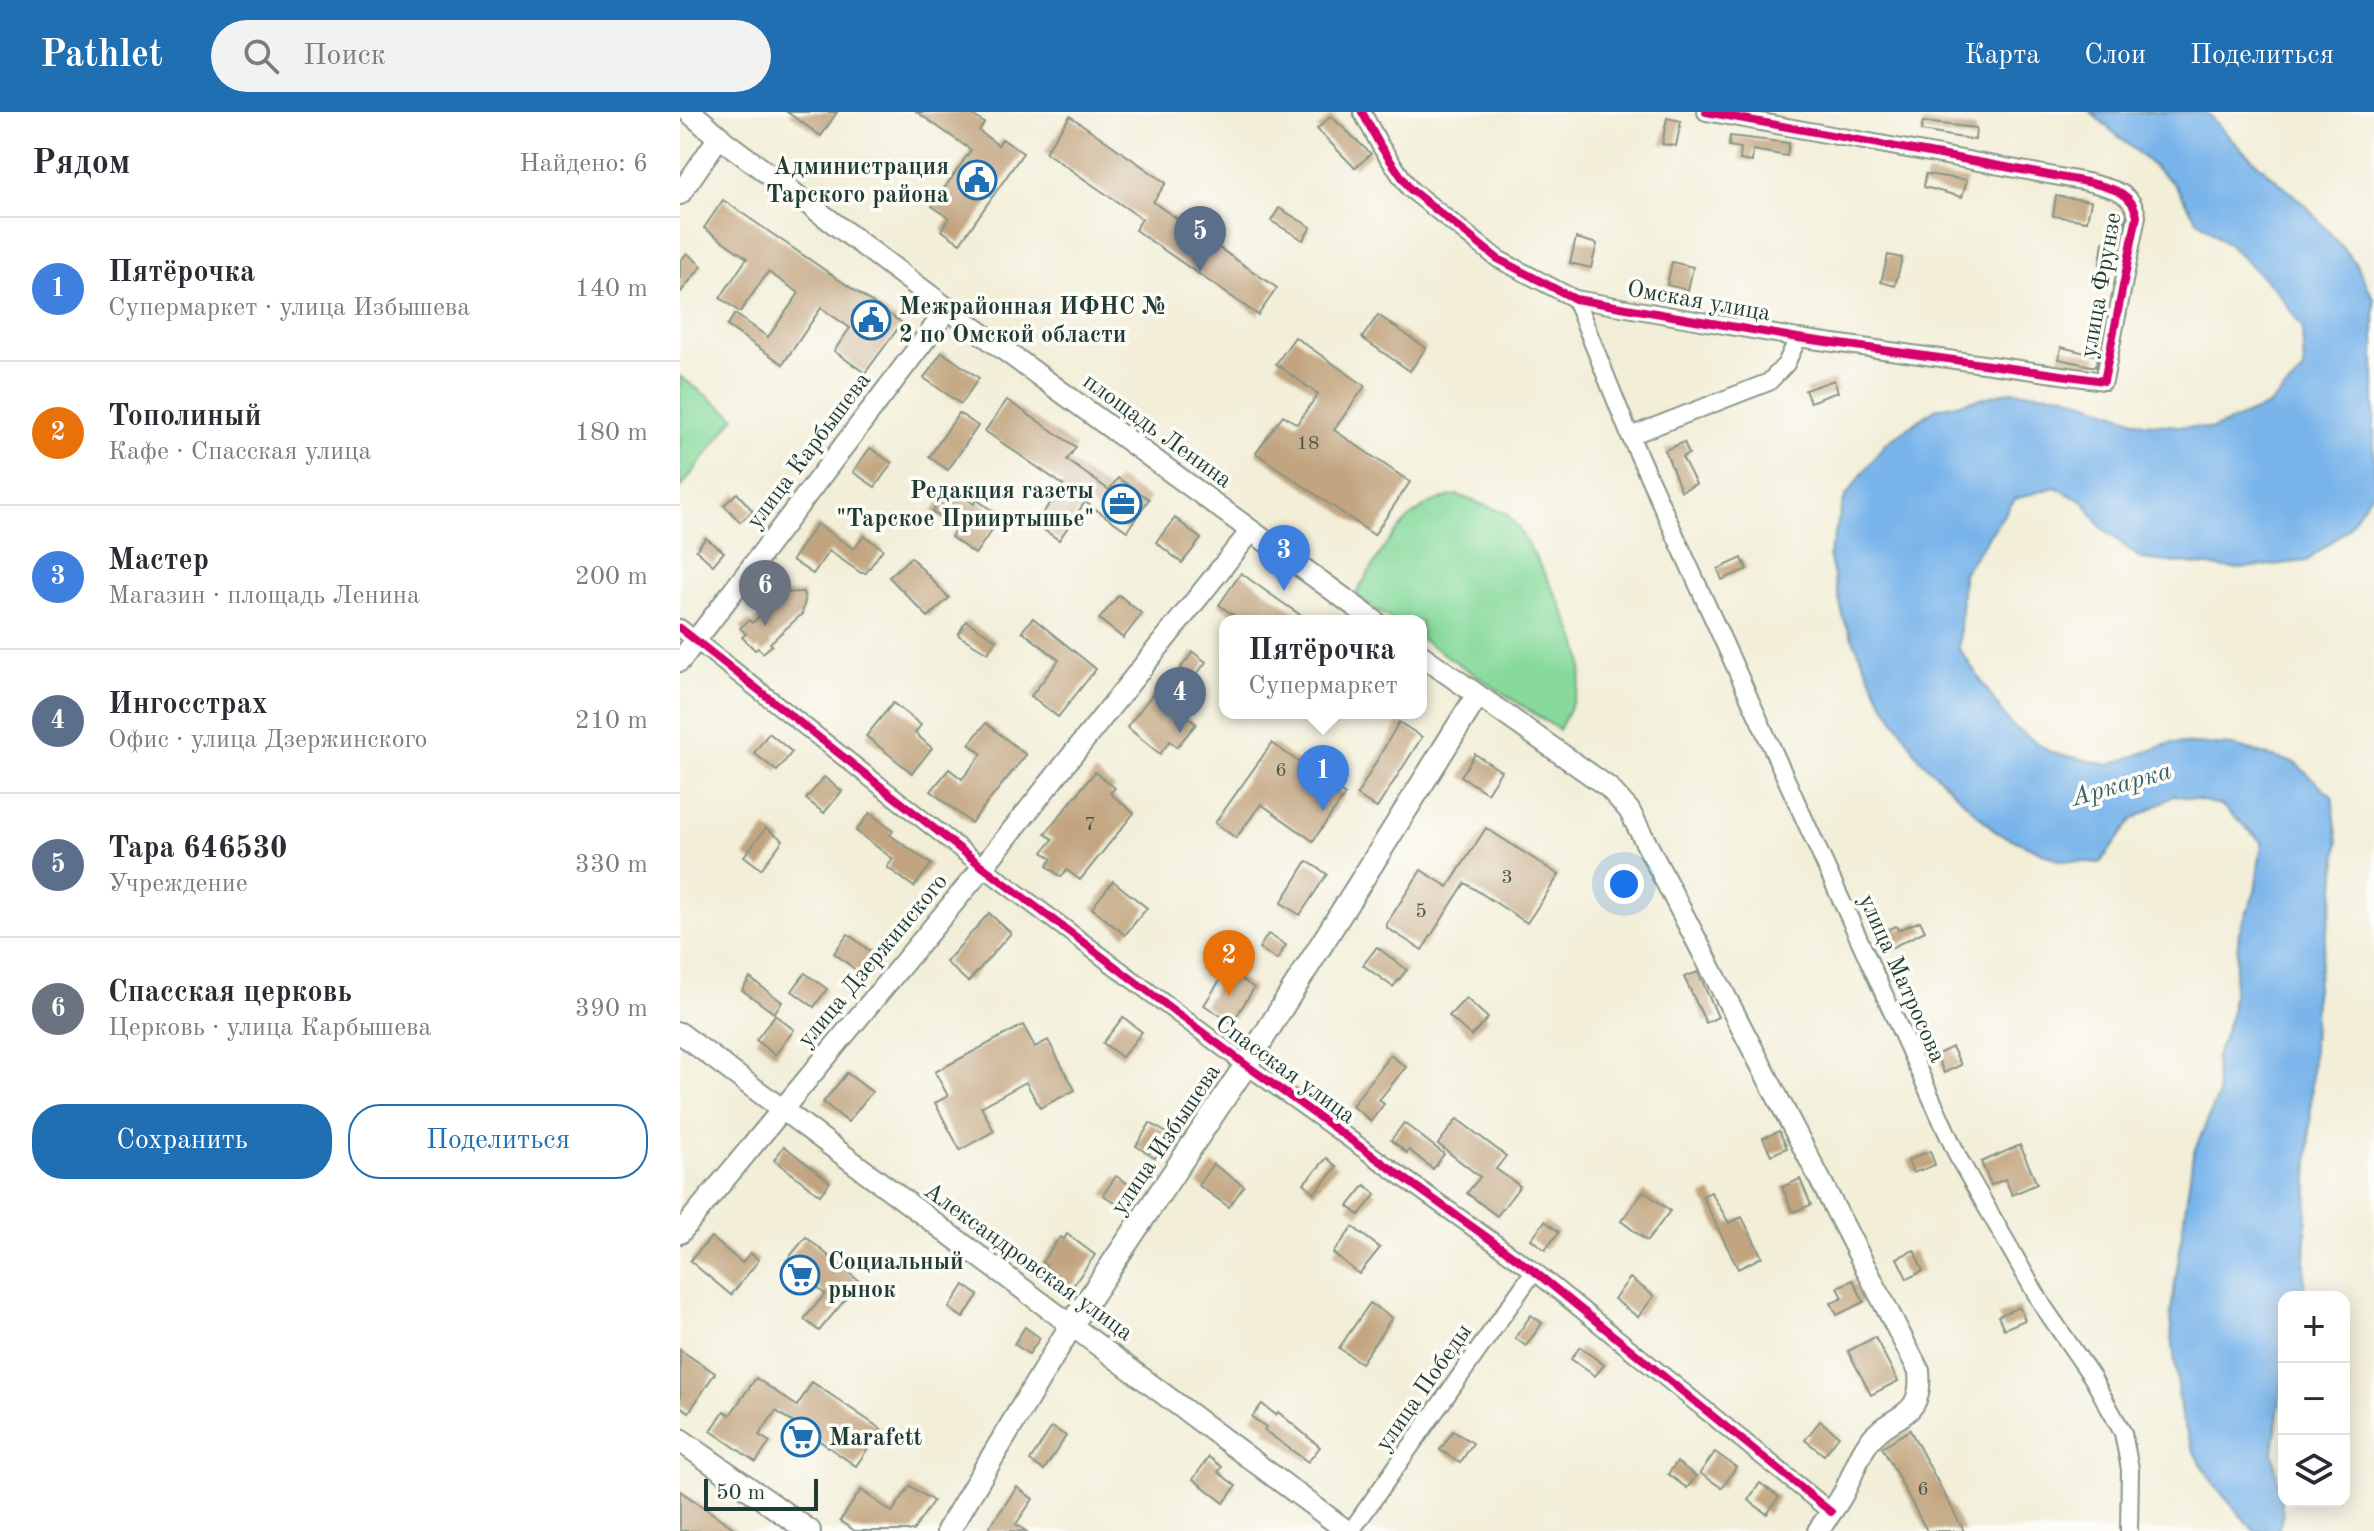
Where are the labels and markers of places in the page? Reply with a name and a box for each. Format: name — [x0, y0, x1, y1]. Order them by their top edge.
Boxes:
place label: Администрация Тарского района — [766, 156, 949, 208]
public building icon: Администрация Тарского района — [956, 159, 998, 201]
pin: 5 — [1174, 206, 1226, 272]
place label: Межрайонная ИФНС № 2 по Омской области — [899, 296, 1167, 348]
public building icon: Межрайонная ИФНС № 2 по Омской области — [850, 299, 892, 341]
place label: Редакция газеты "Тарское Прииртышье" — [837, 480, 1094, 532]
office icon: Редакция газеты "Тарское Прииртышье" — [1101, 483, 1143, 525]
pin: 3 — [1258, 525, 1310, 591]
pin: 6 — [739, 560, 791, 626]
pin: 4 — [1154, 667, 1206, 733]
pin: 1 — [1297, 745, 1349, 811]
pin: 2 — [1203, 930, 1255, 996]
place label: Социальный рынок — [828, 1251, 964, 1303]
supermarket icon: Социальный рынок — [779, 1254, 821, 1296]
supermarket icon: Marafett — [780, 1416, 822, 1458]
place label: Marafett — [829, 1427, 923, 1451]

